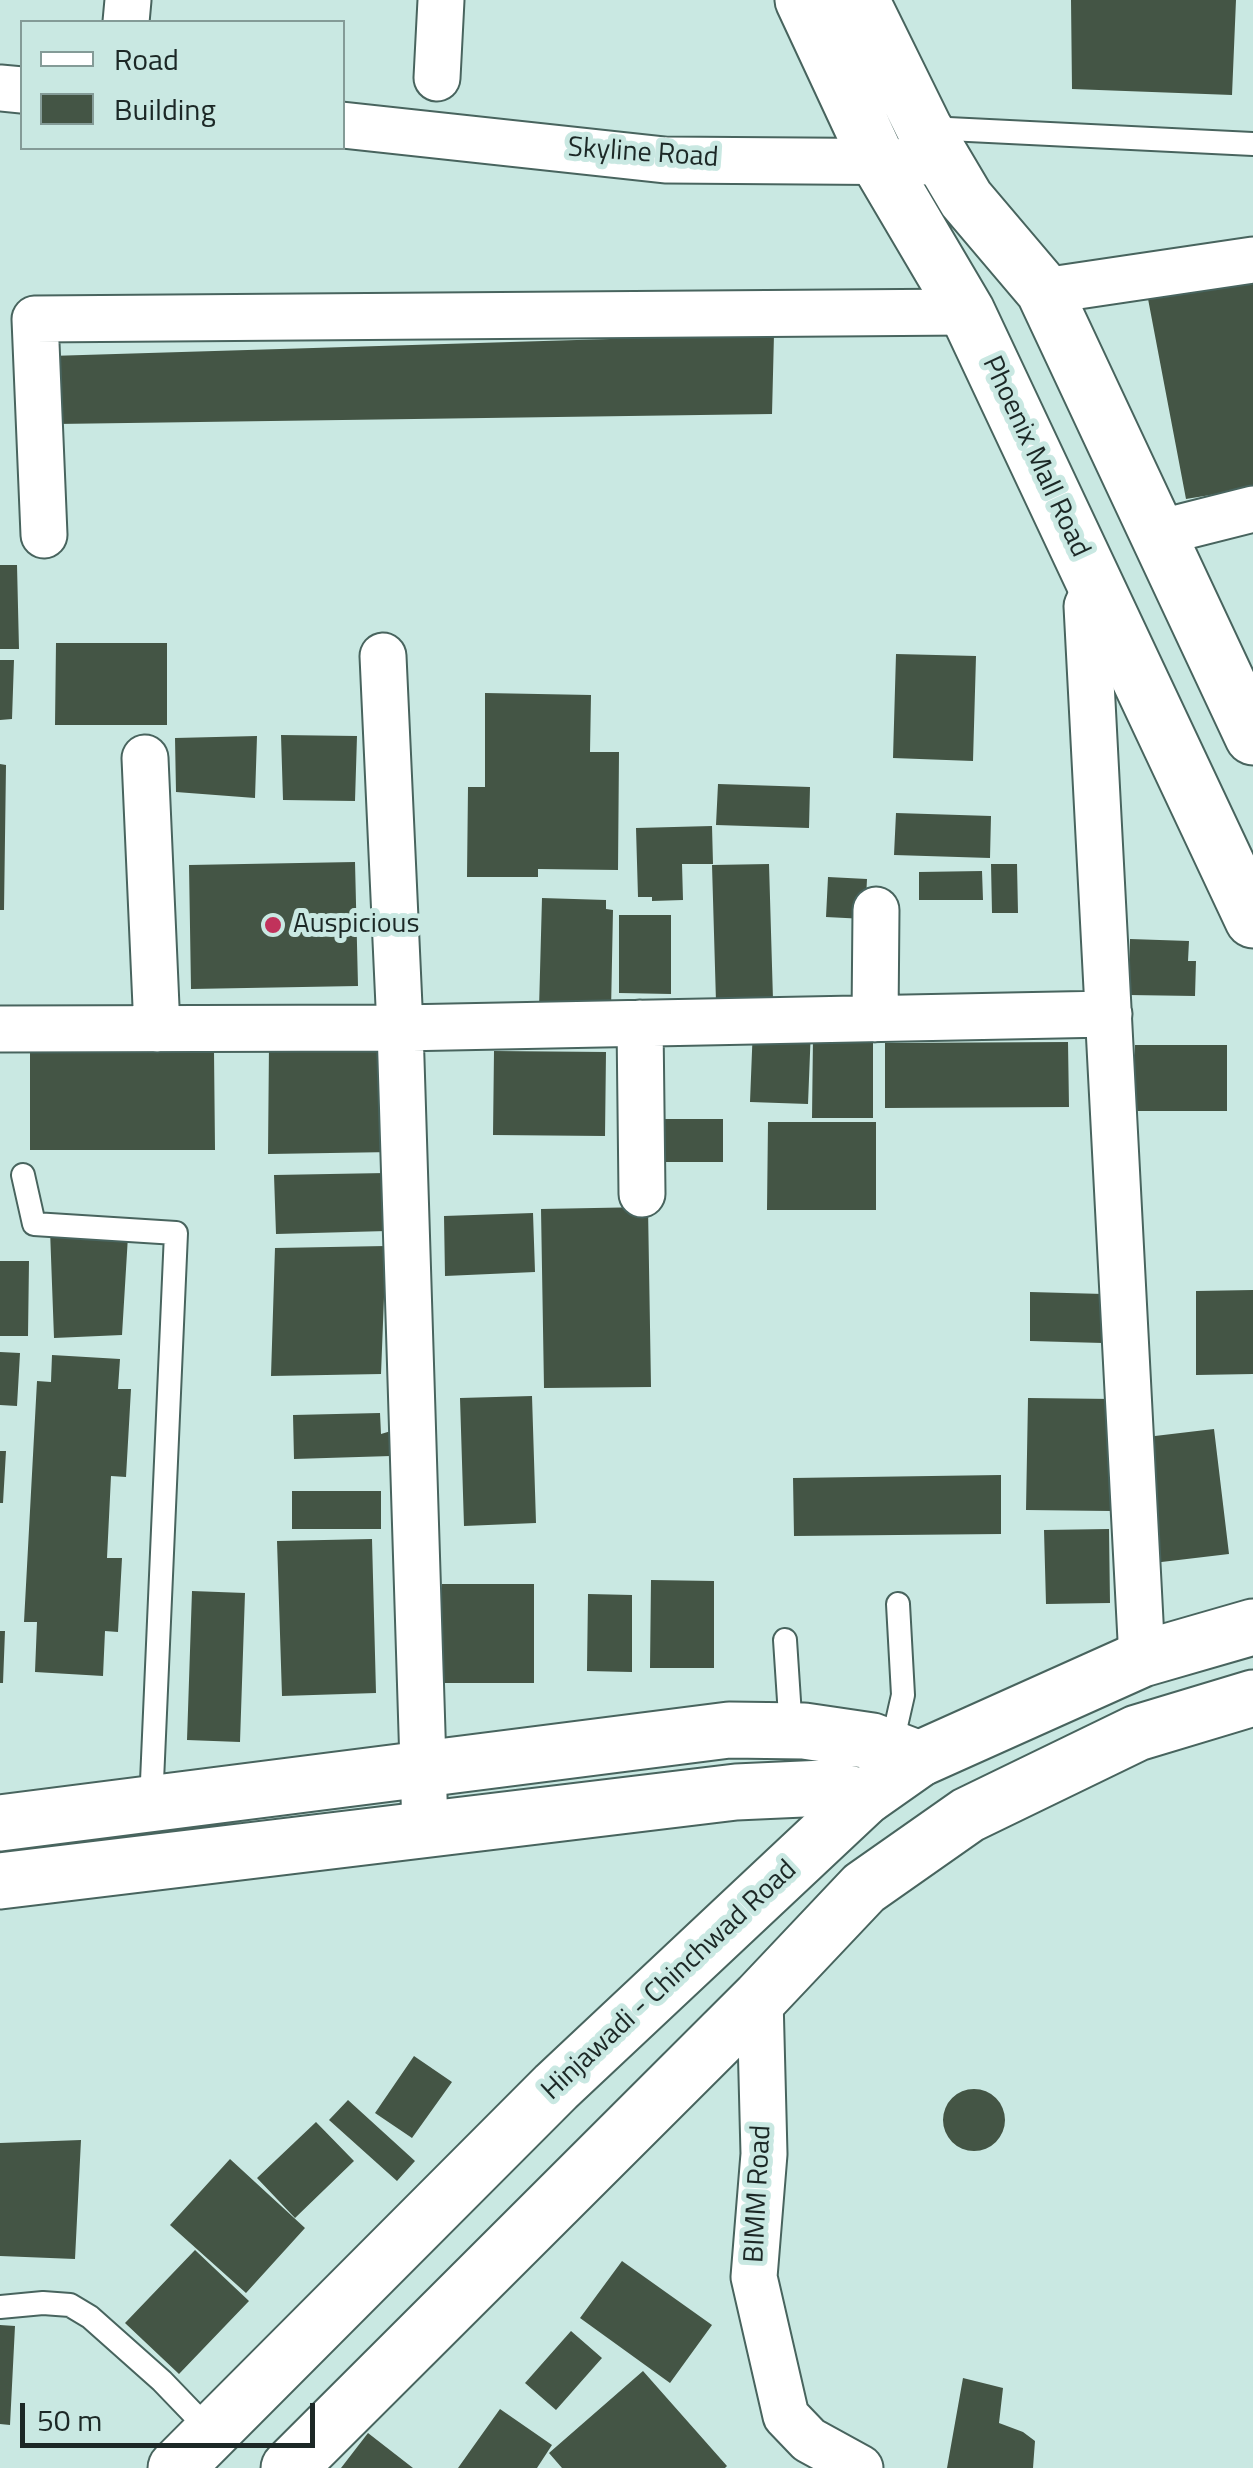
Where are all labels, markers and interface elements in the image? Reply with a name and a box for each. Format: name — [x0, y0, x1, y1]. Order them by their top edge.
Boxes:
legend — [20, 20, 345, 150]
text: Road — [114, 36, 179, 82]
text: Building — [114, 86, 216, 132]
street label: Skyline Road — [567, 132, 719, 176]
street label: Phoenix Mall Road — [974, 351, 1096, 563]
place label: Auspicious — [293, 908, 419, 942]
marker: Auspicious — [262, 914, 284, 936]
street label: Hinjawadi - Chinchwad Road — [536, 1854, 804, 2108]
street label: BIMM Road — [739, 2124, 779, 2264]
scale bar — [25, 2383, 320, 2445]
text: 50 m — [37, 2397, 102, 2443]

